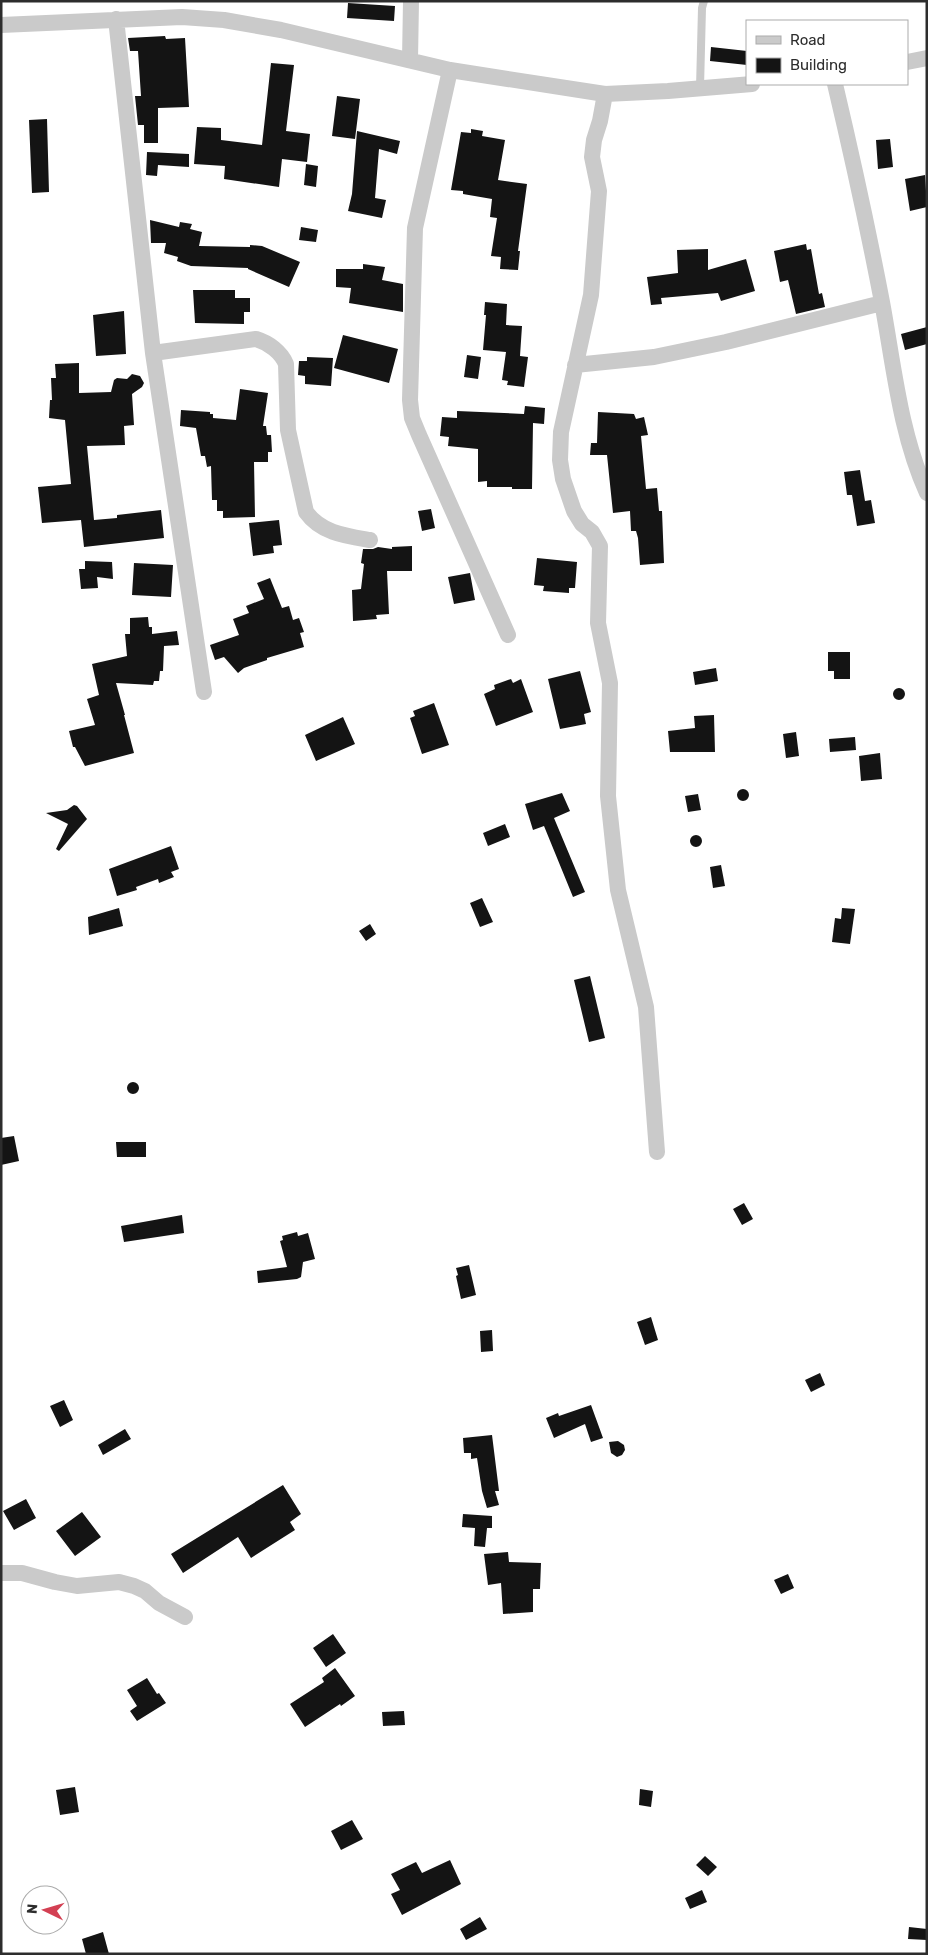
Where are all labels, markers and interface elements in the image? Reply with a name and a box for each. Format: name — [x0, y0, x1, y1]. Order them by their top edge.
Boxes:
legend — [746, 20, 908, 85]
text: Road — [790, 31, 826, 49]
text: Building — [790, 56, 847, 74]
north arrow — [20, 1885, 70, 1935]
text: N — [24, 1903, 41, 1915]

